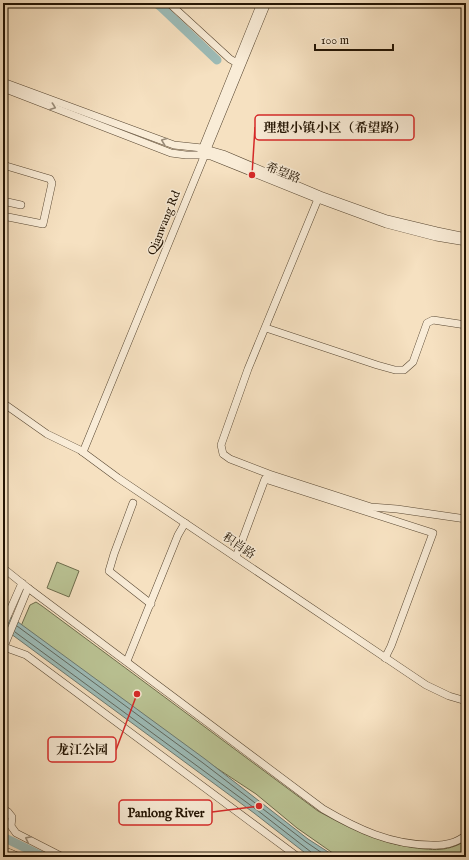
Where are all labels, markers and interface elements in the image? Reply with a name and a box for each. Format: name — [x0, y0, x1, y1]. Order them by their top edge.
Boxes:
scale bar — [315, 26, 393, 52]
text: 100 m — [321, 33, 349, 48]
one-way arrow — [49, 102, 56, 110]
callout: 理想小镇小区（希望路） — [255, 115, 414, 140]
text: 理想小镇小区（希望路） — [263, 120, 407, 137]
one-way arrow — [161, 138, 168, 146]
street label: 希望路 — [263, 159, 303, 187]
street label: Qianwang Rd — [144, 188, 184, 258]
street label: 积肖路 — [220, 530, 258, 562]
callout: 龙江公园 — [48, 737, 116, 762]
text: 龙江公园 — [56, 742, 108, 759]
callout: Panlong River — [119, 800, 212, 825]
text: Panlong River — [128, 805, 205, 822]
one-way arrow — [25, 837, 32, 844]

